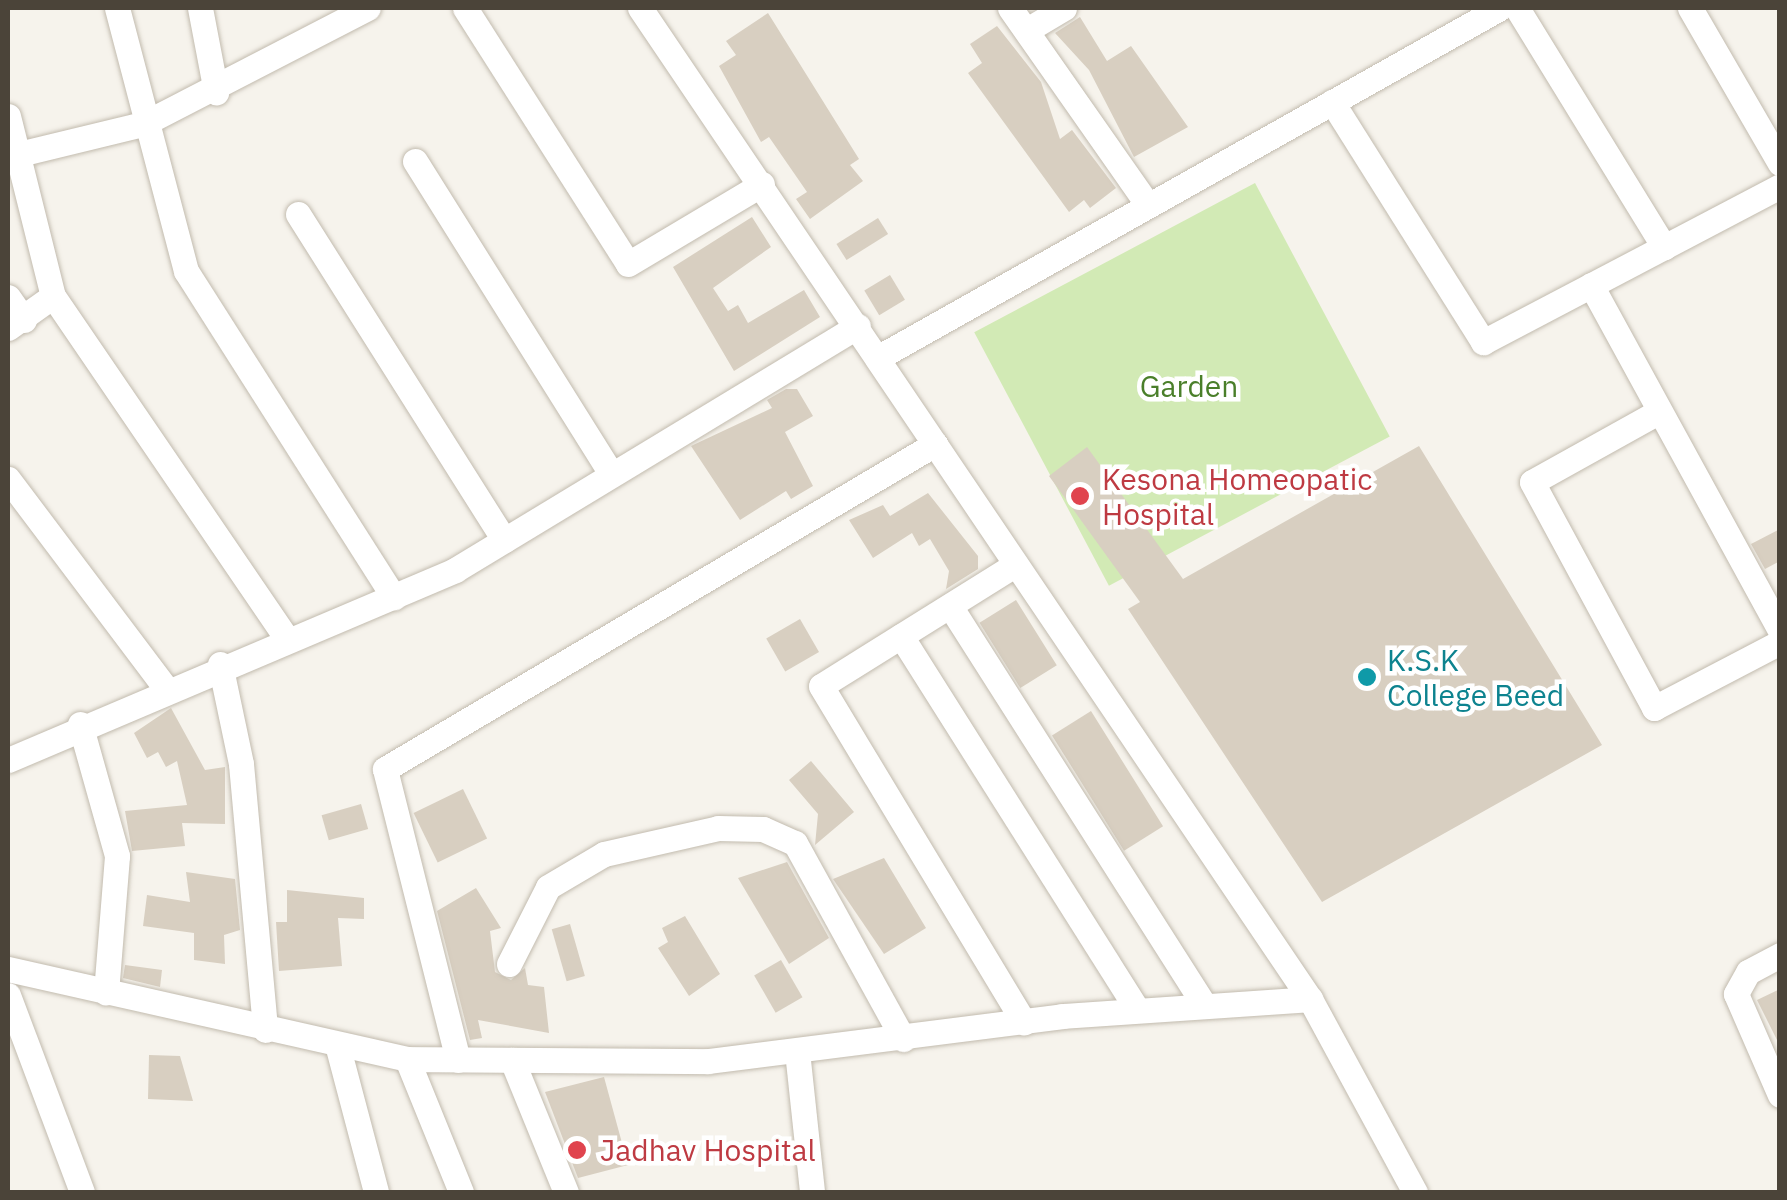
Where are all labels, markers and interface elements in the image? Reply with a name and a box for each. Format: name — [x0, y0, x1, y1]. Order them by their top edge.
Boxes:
park label: Garden — [1140, 368, 1238, 404]
place label: Kesona Homeopatic Hospital — [1102, 461, 1372, 532]
marker: Kesona Homeopatic Hospital — [1067, 483, 1093, 509]
place label: K.S.K College Beed — [1387, 642, 1564, 712]
marker: K.S.K College Beed — [1356, 666, 1378, 688]
place label: Jadhav Hospital — [600, 1132, 816, 1168]
marker: Jadhav Hospital — [564, 1137, 590, 1163]

